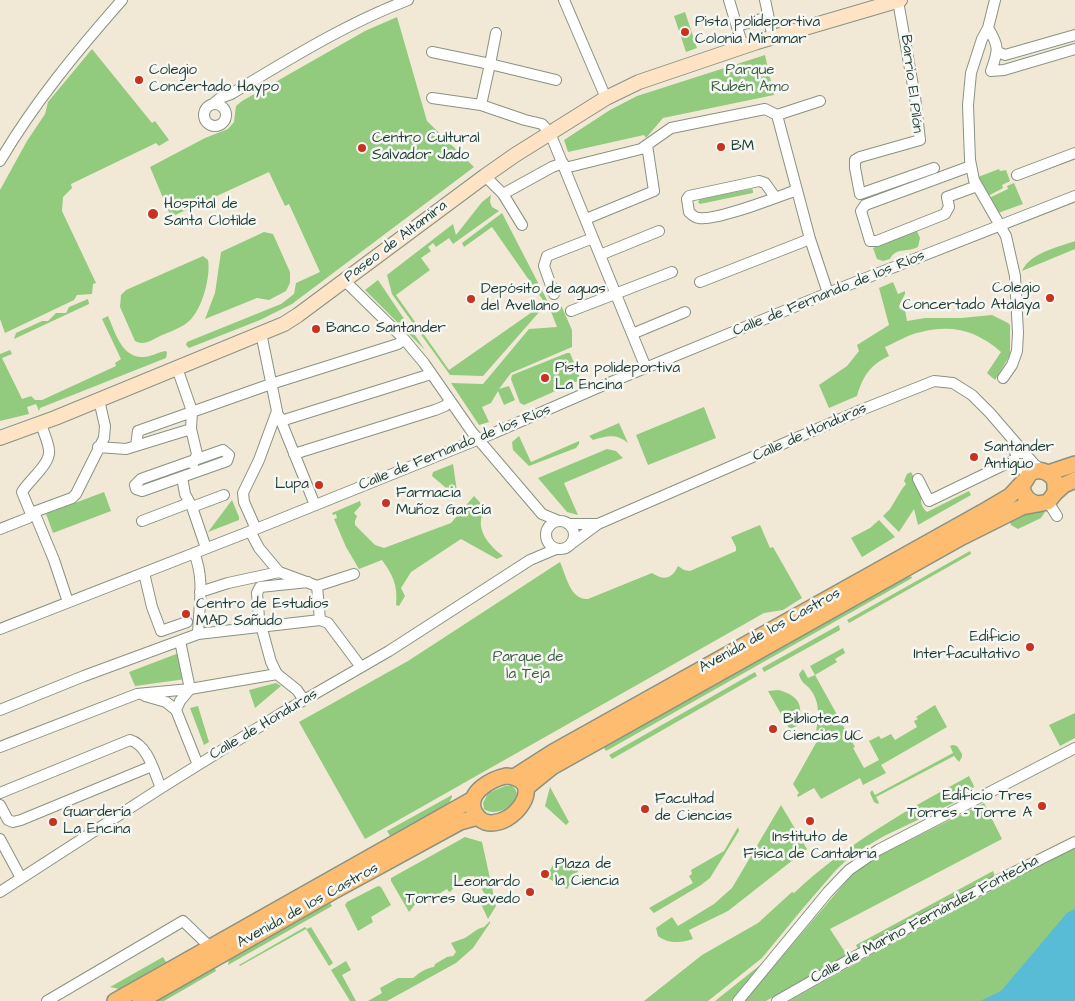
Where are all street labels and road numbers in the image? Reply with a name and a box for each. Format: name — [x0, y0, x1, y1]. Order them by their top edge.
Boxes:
street label: Barrio El Pilón — [896, 34, 926, 134]
street label: Paseo de Altamira — [341, 197, 451, 287]
street label: Calle de Fernando de los Ríos — [730, 247, 928, 341]
street label: Calle de Honduras — [750, 400, 870, 466]
street label: Calle de Fernando de los Ríos — [356, 401, 554, 495]
street label: Avenida de los Castros — [696, 585, 844, 677]
street label: Calle de Honduras — [207, 686, 321, 764]
street label: Calle de Marino Fernández Fontecha — [808, 852, 1042, 988]
street label: Avenida de los Castros — [234, 860, 382, 952]

